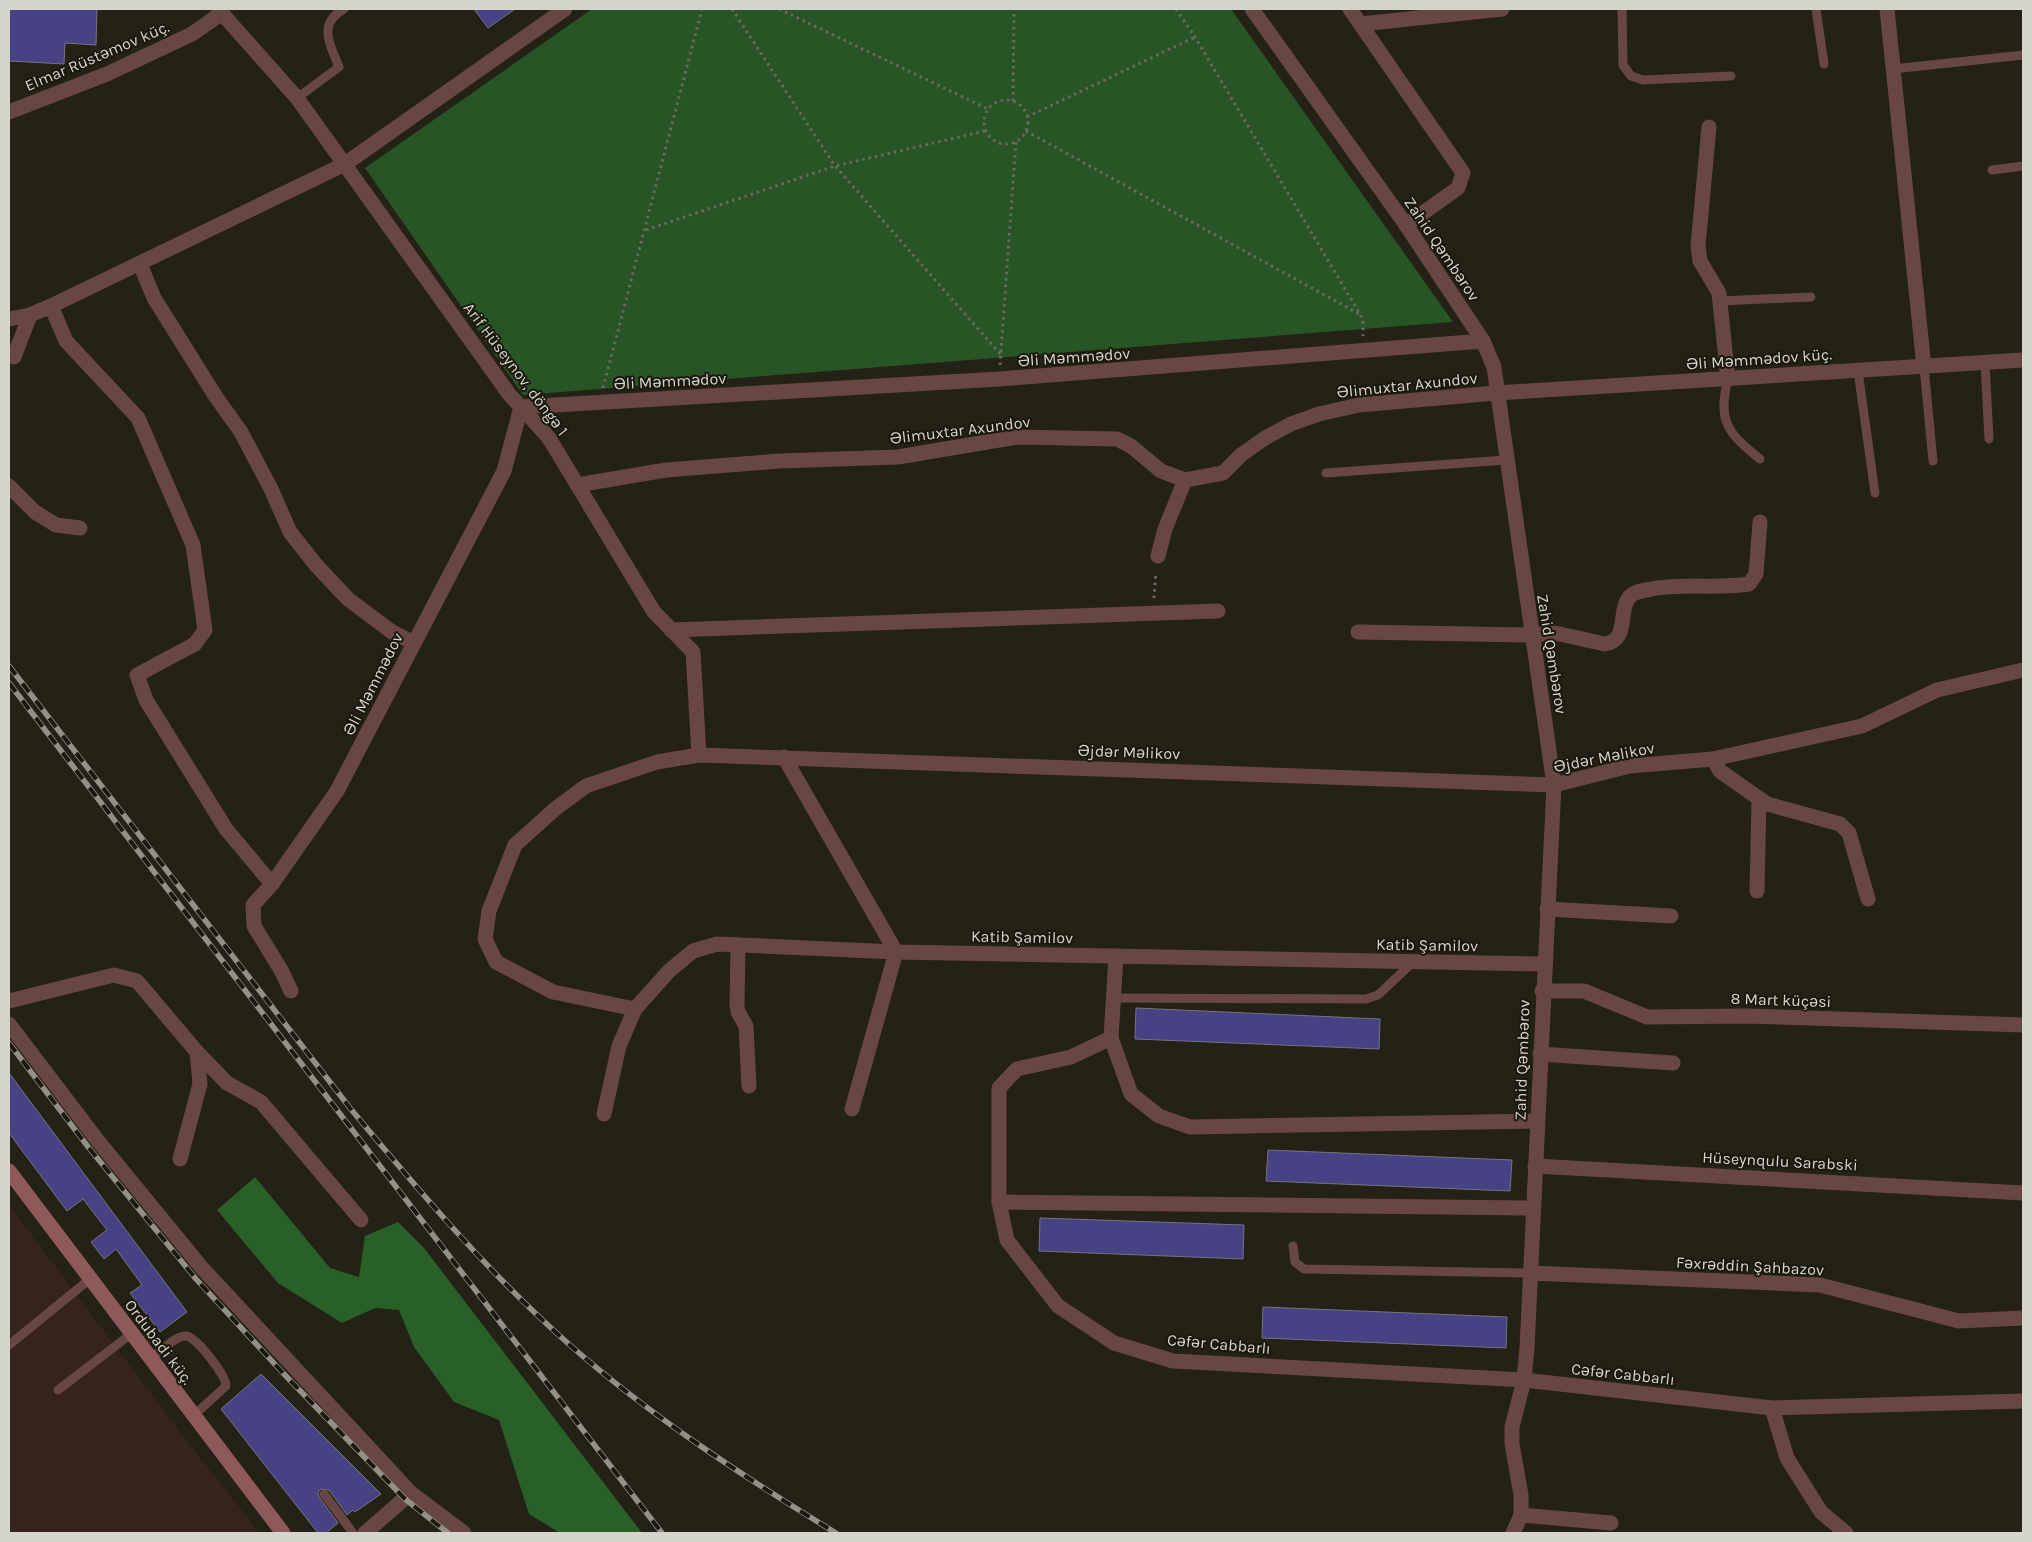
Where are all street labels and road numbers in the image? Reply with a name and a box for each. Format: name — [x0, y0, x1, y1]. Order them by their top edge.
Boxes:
street label: Elmar Rüstəmov küç. — [22, 17, 172, 95]
street label: Zahid Qəmbərov — [1400, 193, 1484, 305]
street label: Arif Hüseynov, döngə 1 — [460, 299, 572, 439]
street label: Əli Məmmədov — [1017, 344, 1131, 370]
street label: Əli Məmmədov küç. — [1685, 344, 1833, 374]
street label: Əlimuxtar Axundov — [1336, 368, 1478, 402]
street label: Əli Məmmədov — [613, 369, 727, 393]
street label: Əlimuxtar Axundov — [889, 412, 1031, 448]
street label: Zahid Qəmbərov — [1533, 593, 1571, 715]
street label: Əli Məmmədov — [339, 630, 407, 738]
street label: Əjdər Məlikov — [1552, 738, 1656, 776]
street label: Əjdər Məlikov — [1077, 741, 1181, 763]
street label: Katib Şamilov — [971, 927, 1073, 947]
street label: Katib Şamilov — [1376, 935, 1478, 955]
street label: 8 Mart küçəsi — [1730, 989, 1832, 1011]
street label: Zahid Qəmbərov — [1510, 999, 1534, 1121]
street label: Hüseynqulu Sarabski — [1702, 1147, 1858, 1175]
street label: Fəxrəddin Şahbazov — [1676, 1253, 1824, 1279]
street label: Ordubadi küç. — [121, 1296, 197, 1388]
street label: Cəfər Cabbarlı — [1166, 1330, 1272, 1358]
street label: Cəfər Cabbarlı — [1570, 1359, 1676, 1389]

